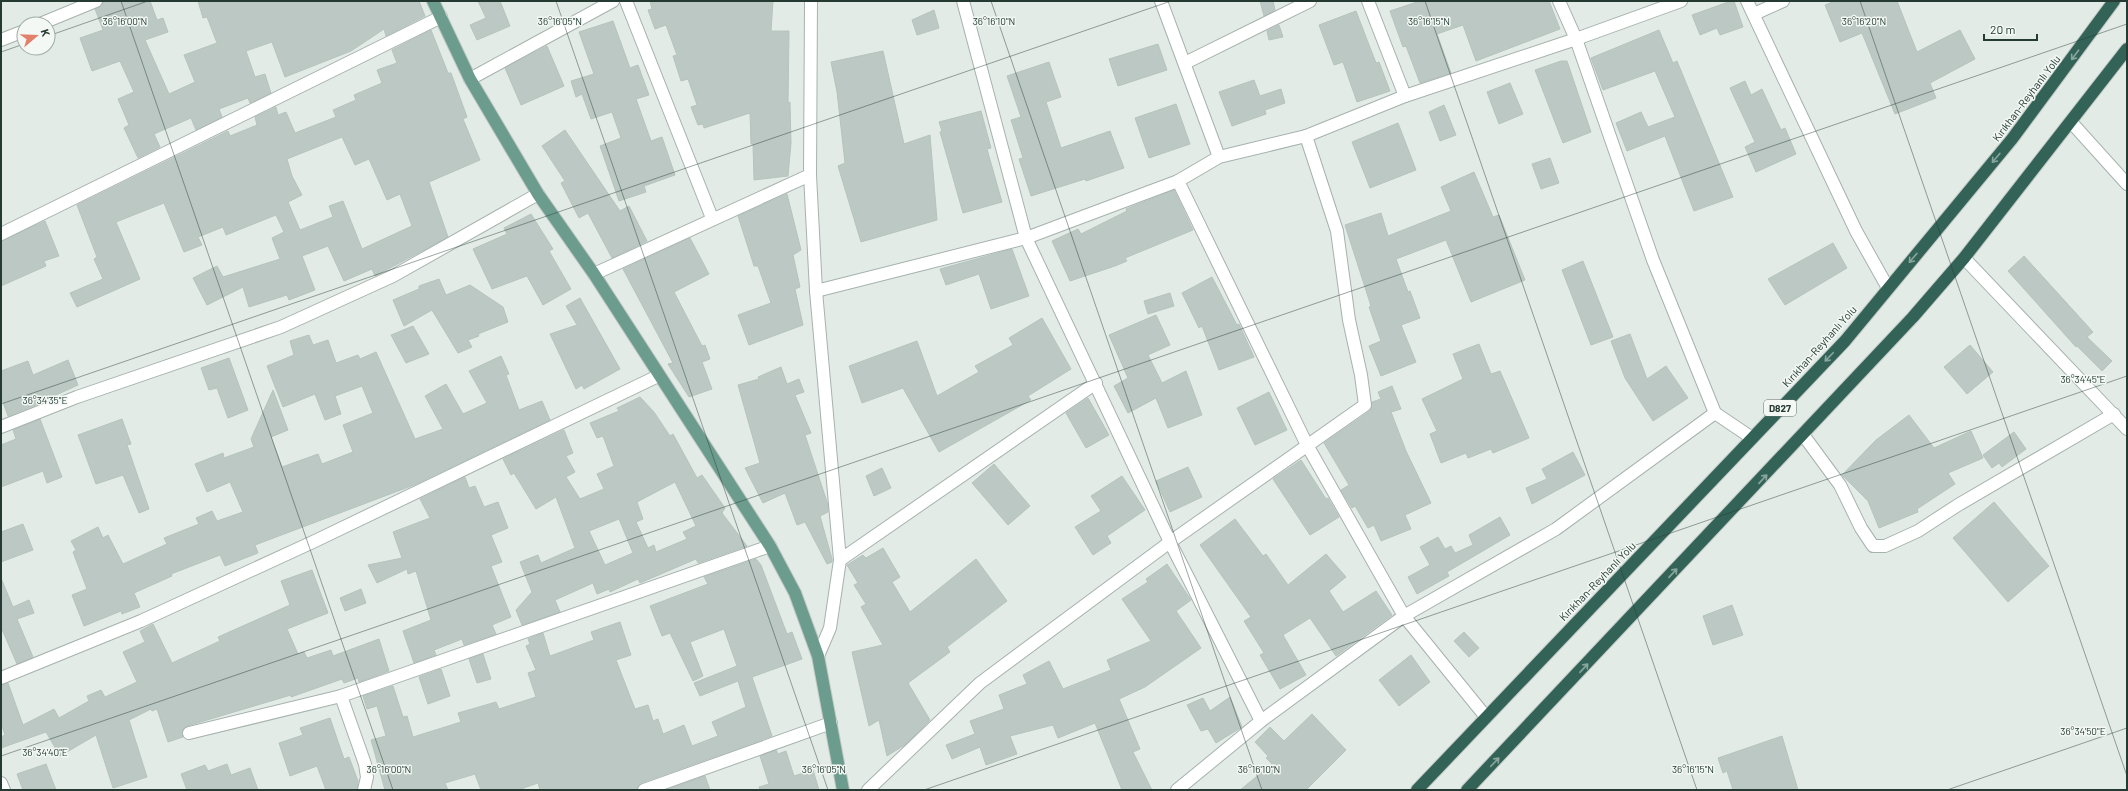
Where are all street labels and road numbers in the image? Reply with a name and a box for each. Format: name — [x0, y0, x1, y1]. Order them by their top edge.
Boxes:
street label: Kırıkhan-Reyhanlı Yolu — [1989, 52, 2063, 144]
street label: Kırıkhan-Reyhanlı Yolu — [1779, 303, 1859, 389]
road number: D827 — [1764, 400, 1796, 416]
street label: Kırıkhan-Reyhanlı Yolu — [1556, 539, 1638, 623]

